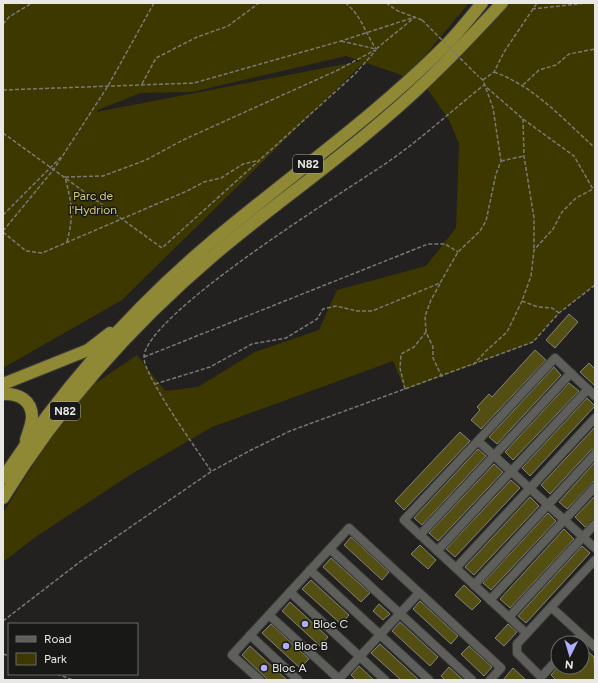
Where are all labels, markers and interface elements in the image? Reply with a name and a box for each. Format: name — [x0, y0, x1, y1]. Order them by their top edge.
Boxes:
road number: N82 — [293, 155, 323, 173]
park label: Parc de l'Hydrion — [69, 189, 117, 217]
road number: N82 — [50, 402, 80, 420]
place label: Bloc C — [313, 617, 348, 631]
marker: Bloc C — [300, 619, 310, 629]
legend — [8, 623, 138, 675]
text: Road — [44, 632, 72, 646]
north arrow — [550, 635, 590, 675]
place label: Bloc B — [294, 639, 328, 653]
marker: Bloc B — [281, 641, 291, 651]
text: Park — [44, 652, 67, 666]
text: N — [564, 658, 574, 671]
place label: Bloc A — [272, 661, 307, 675]
marker: Bloc A — [259, 663, 269, 673]

